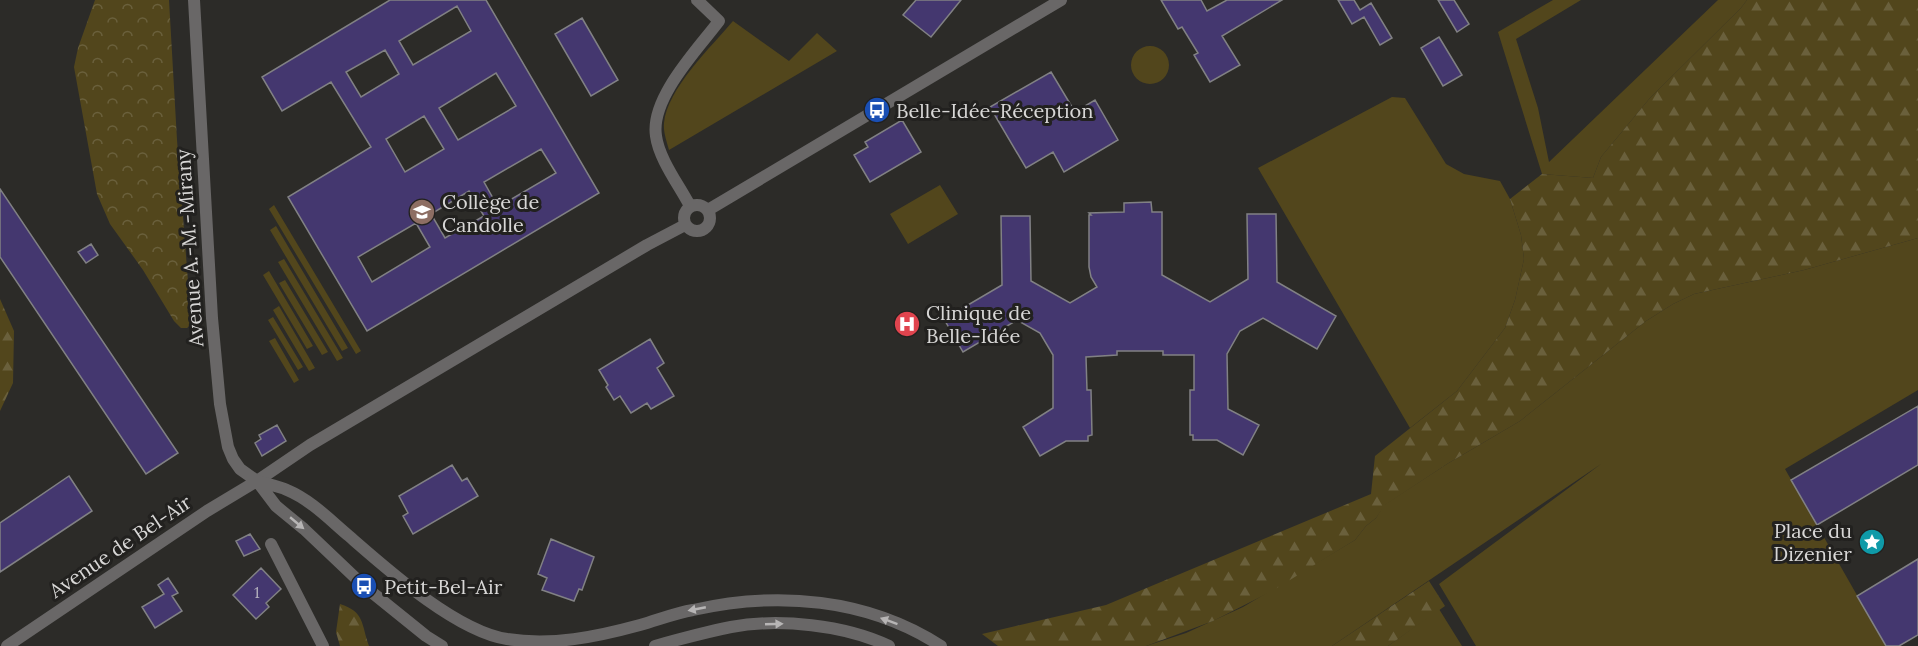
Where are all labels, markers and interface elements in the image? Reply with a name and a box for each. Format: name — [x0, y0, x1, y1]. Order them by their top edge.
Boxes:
bus stop icon: Belle-Idée-Réception — [862, 95, 892, 125]
place label: Belle-Idée-Réception — [896, 98, 1093, 123]
street label: Avenue A.-M.-Mirany — [170, 148, 208, 349]
place label: Collège de Candolle — [442, 189, 539, 237]
school or university icon: Collège de Candolle — [407, 197, 437, 227]
place label: Clinique de Belle-Idée — [926, 300, 1031, 348]
hospital icon: Clinique de Belle-Idée — [892, 309, 922, 339]
street label: Avenue de Bel-Air — [43, 489, 196, 603]
one-way arrow — [289, 516, 304, 529]
place label: Place du Dizenier — [1773, 518, 1852, 566]
place icon: Place du Dizenier — [1857, 527, 1887, 557]
bus stop icon: Petit-Bel-Air — [349, 571, 379, 601]
place label: Petit-Bel-Air — [384, 574, 503, 599]
house number: 1 — [254, 582, 260, 602]
one-way arrow — [688, 605, 707, 614]
one-way arrow — [880, 615, 898, 625]
one-way arrow — [765, 619, 784, 629]

